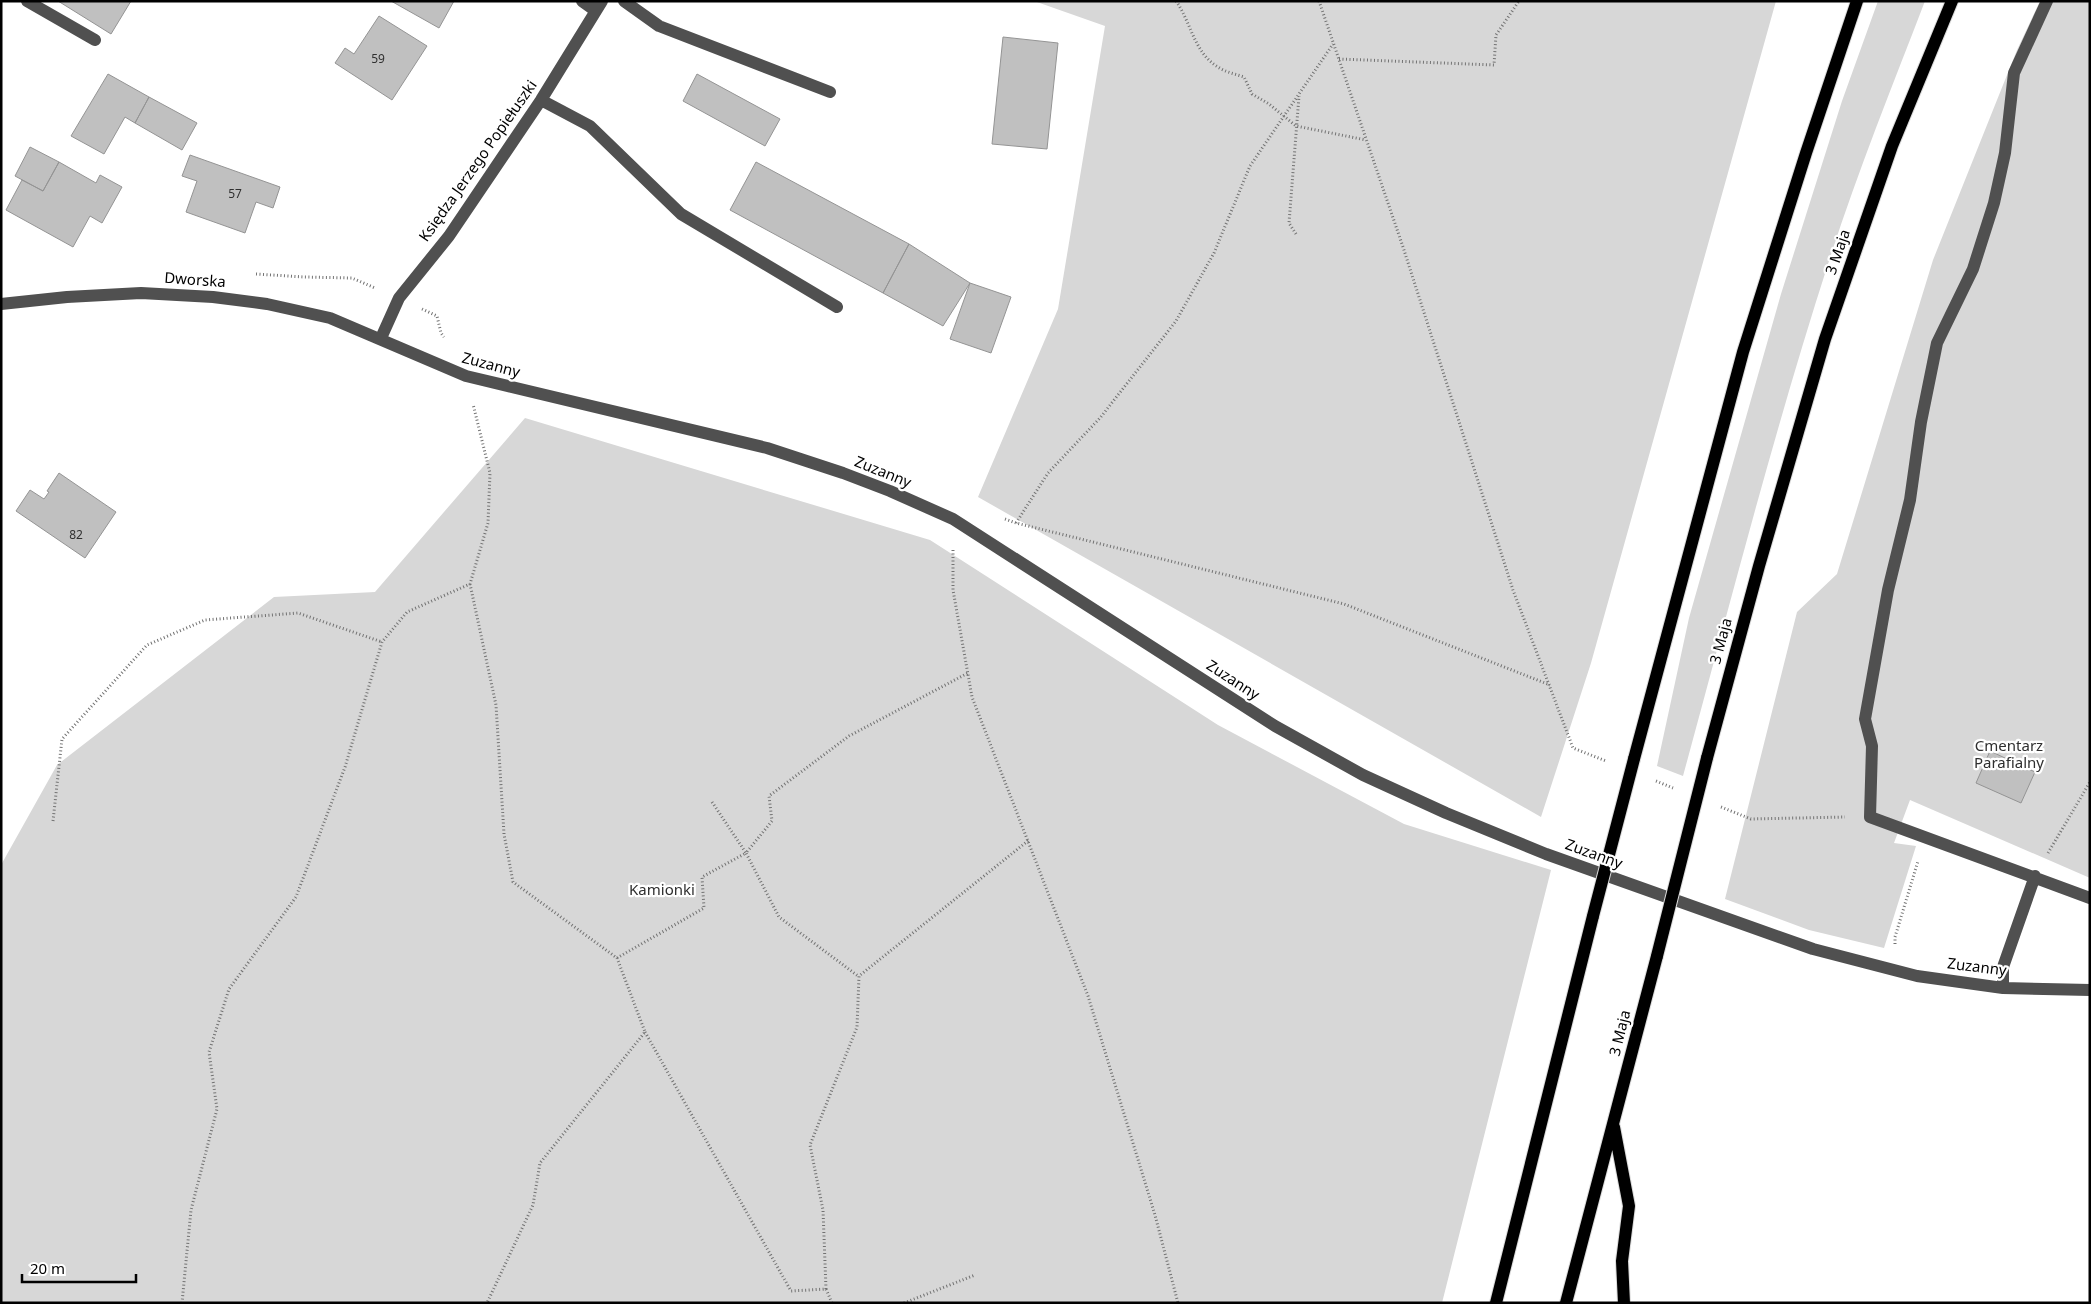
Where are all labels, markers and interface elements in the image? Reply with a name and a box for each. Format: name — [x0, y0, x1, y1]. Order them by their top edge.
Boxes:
house number: 59 — [371, 50, 385, 67]
street label: Księdza Jerzego Popiełuszki — [414, 76, 541, 245]
house number: 57 — [228, 185, 242, 202]
street label: 3 Maja — [1820, 226, 1854, 277]
street label: Dworska — [164, 267, 227, 291]
street label: Zuzanny — [460, 347, 523, 381]
street label: Zuzanny — [852, 451, 915, 492]
house number: 82 — [69, 526, 83, 543]
street label: 3 Maja — [1704, 616, 1736, 666]
street label: Zuzanny — [1203, 655, 1264, 704]
park label: Cmentarz Parafialny — [1974, 735, 2044, 772]
street label: Zuzanny — [1563, 833, 1626, 873]
park label: Kamionki — [629, 879, 695, 899]
street label: Zuzanny — [1946, 952, 2008, 980]
street label: 3 Maja — [1604, 1008, 1634, 1058]
scale bar — [22, 1252, 136, 1284]
text: 20 m — [30, 1258, 65, 1278]

